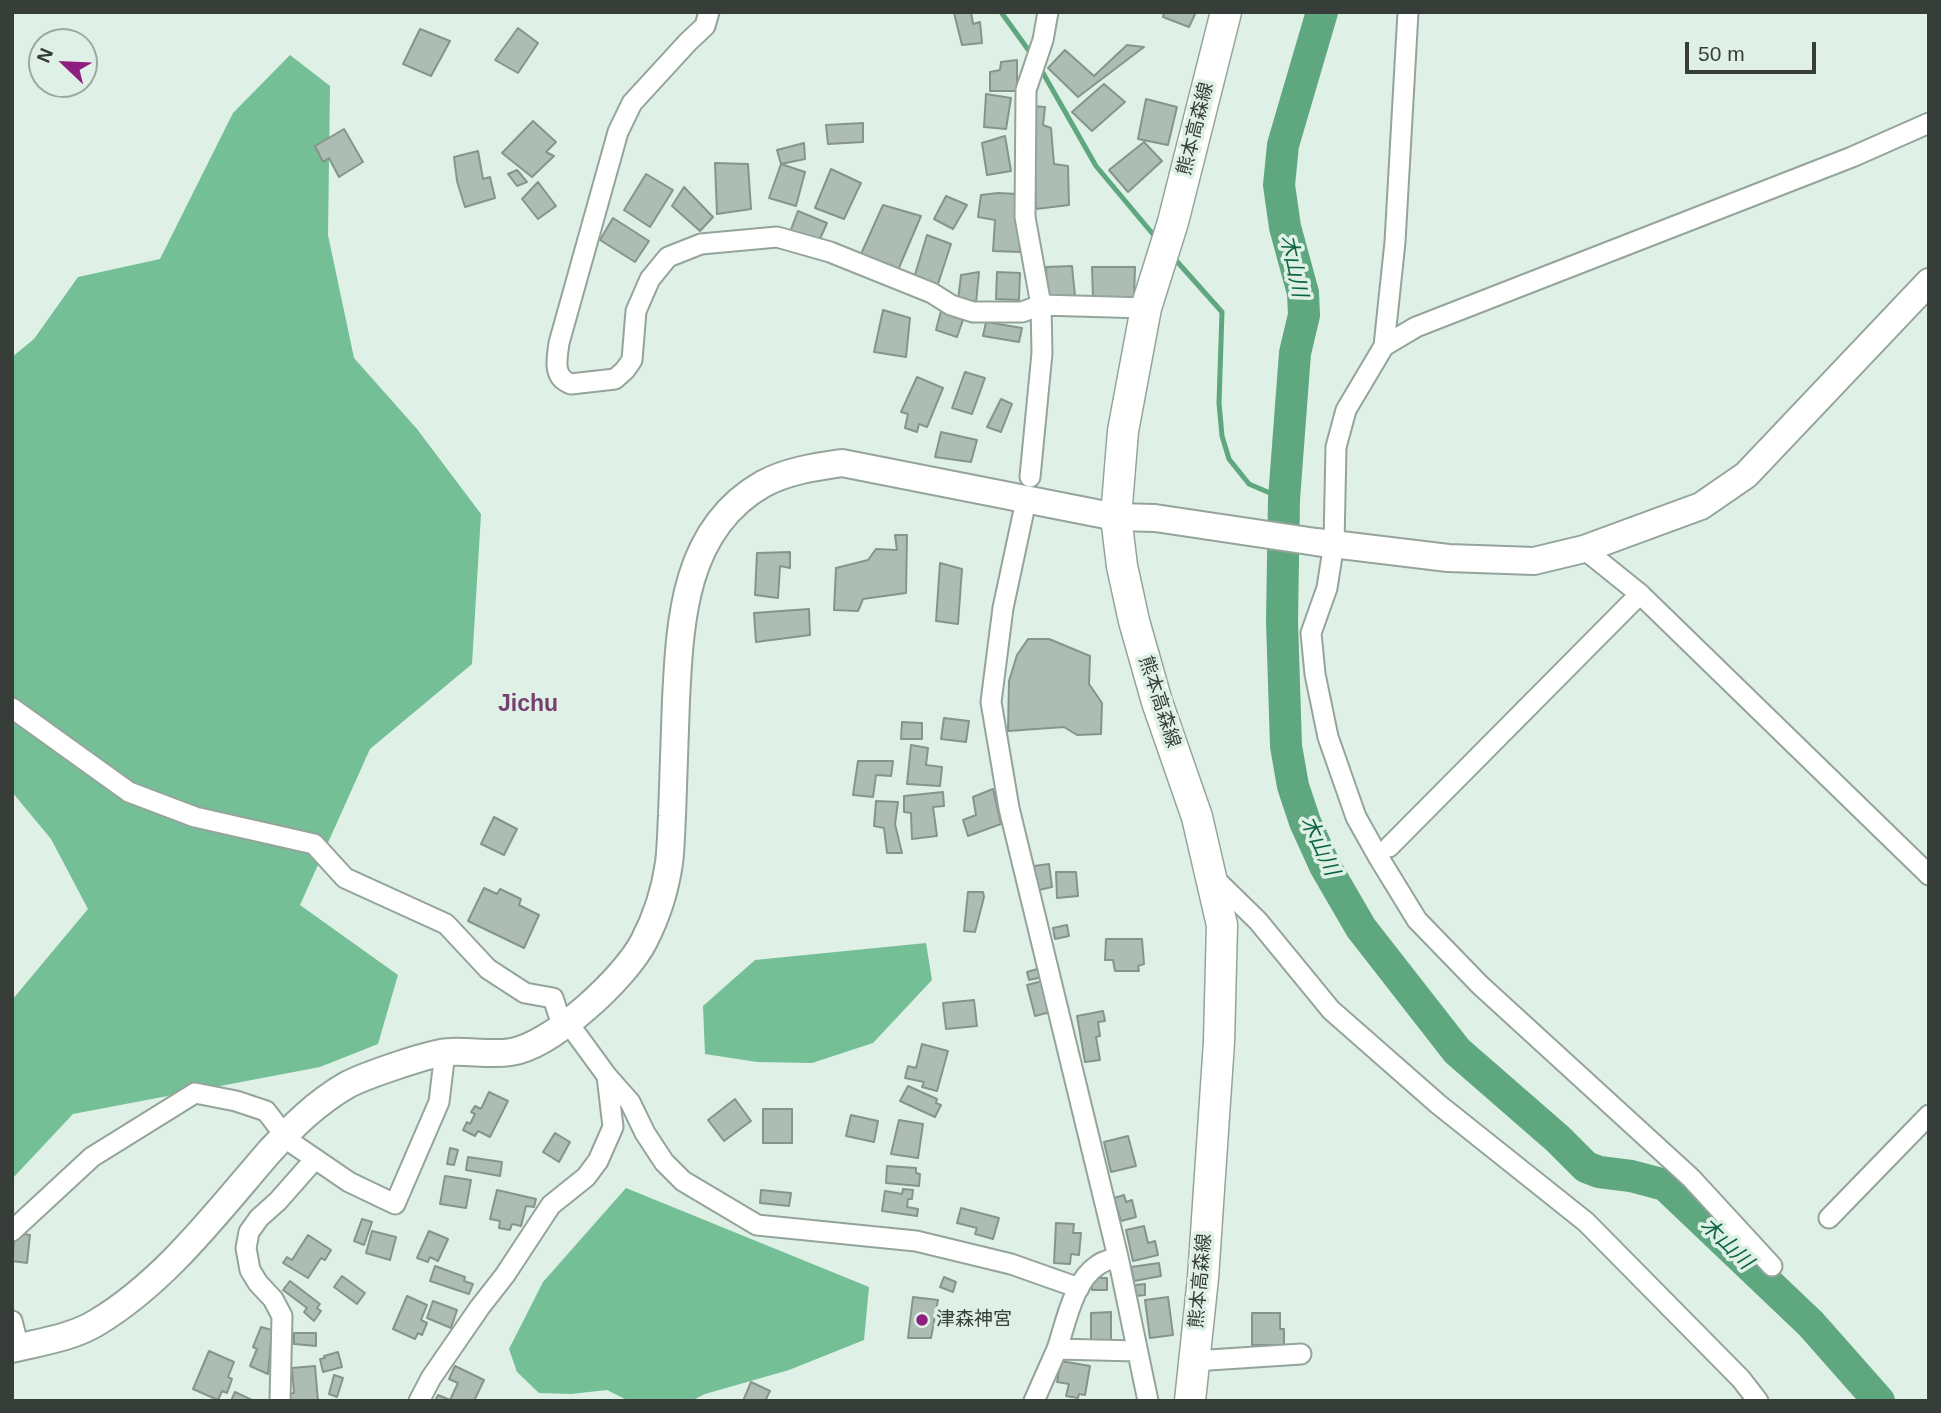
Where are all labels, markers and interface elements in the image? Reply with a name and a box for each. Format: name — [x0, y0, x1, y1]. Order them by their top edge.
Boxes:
north arrow — [28, 28, 98, 98]
scale bar — [1689, 28, 1820, 72]
text: 50 m — [1698, 42, 1745, 65]
text: N — [33, 45, 57, 66]
street label: 熊本高森線 — [1173, 80, 1219, 178]
water label: 木山川 — [1274, 233, 1312, 299]
street label: 熊本高森線 — [1133, 653, 1185, 751]
district label: Jichu — [498, 691, 558, 719]
water label: 木山川 — [1294, 812, 1344, 880]
water label: 木山川 — [1695, 1213, 1757, 1275]
street label: 熊本高森線 — [1186, 1233, 1216, 1329]
place label: 津森神宮 — [936, 1309, 1012, 1331]
marker: 津森神宮 — [914, 1312, 930, 1328]

